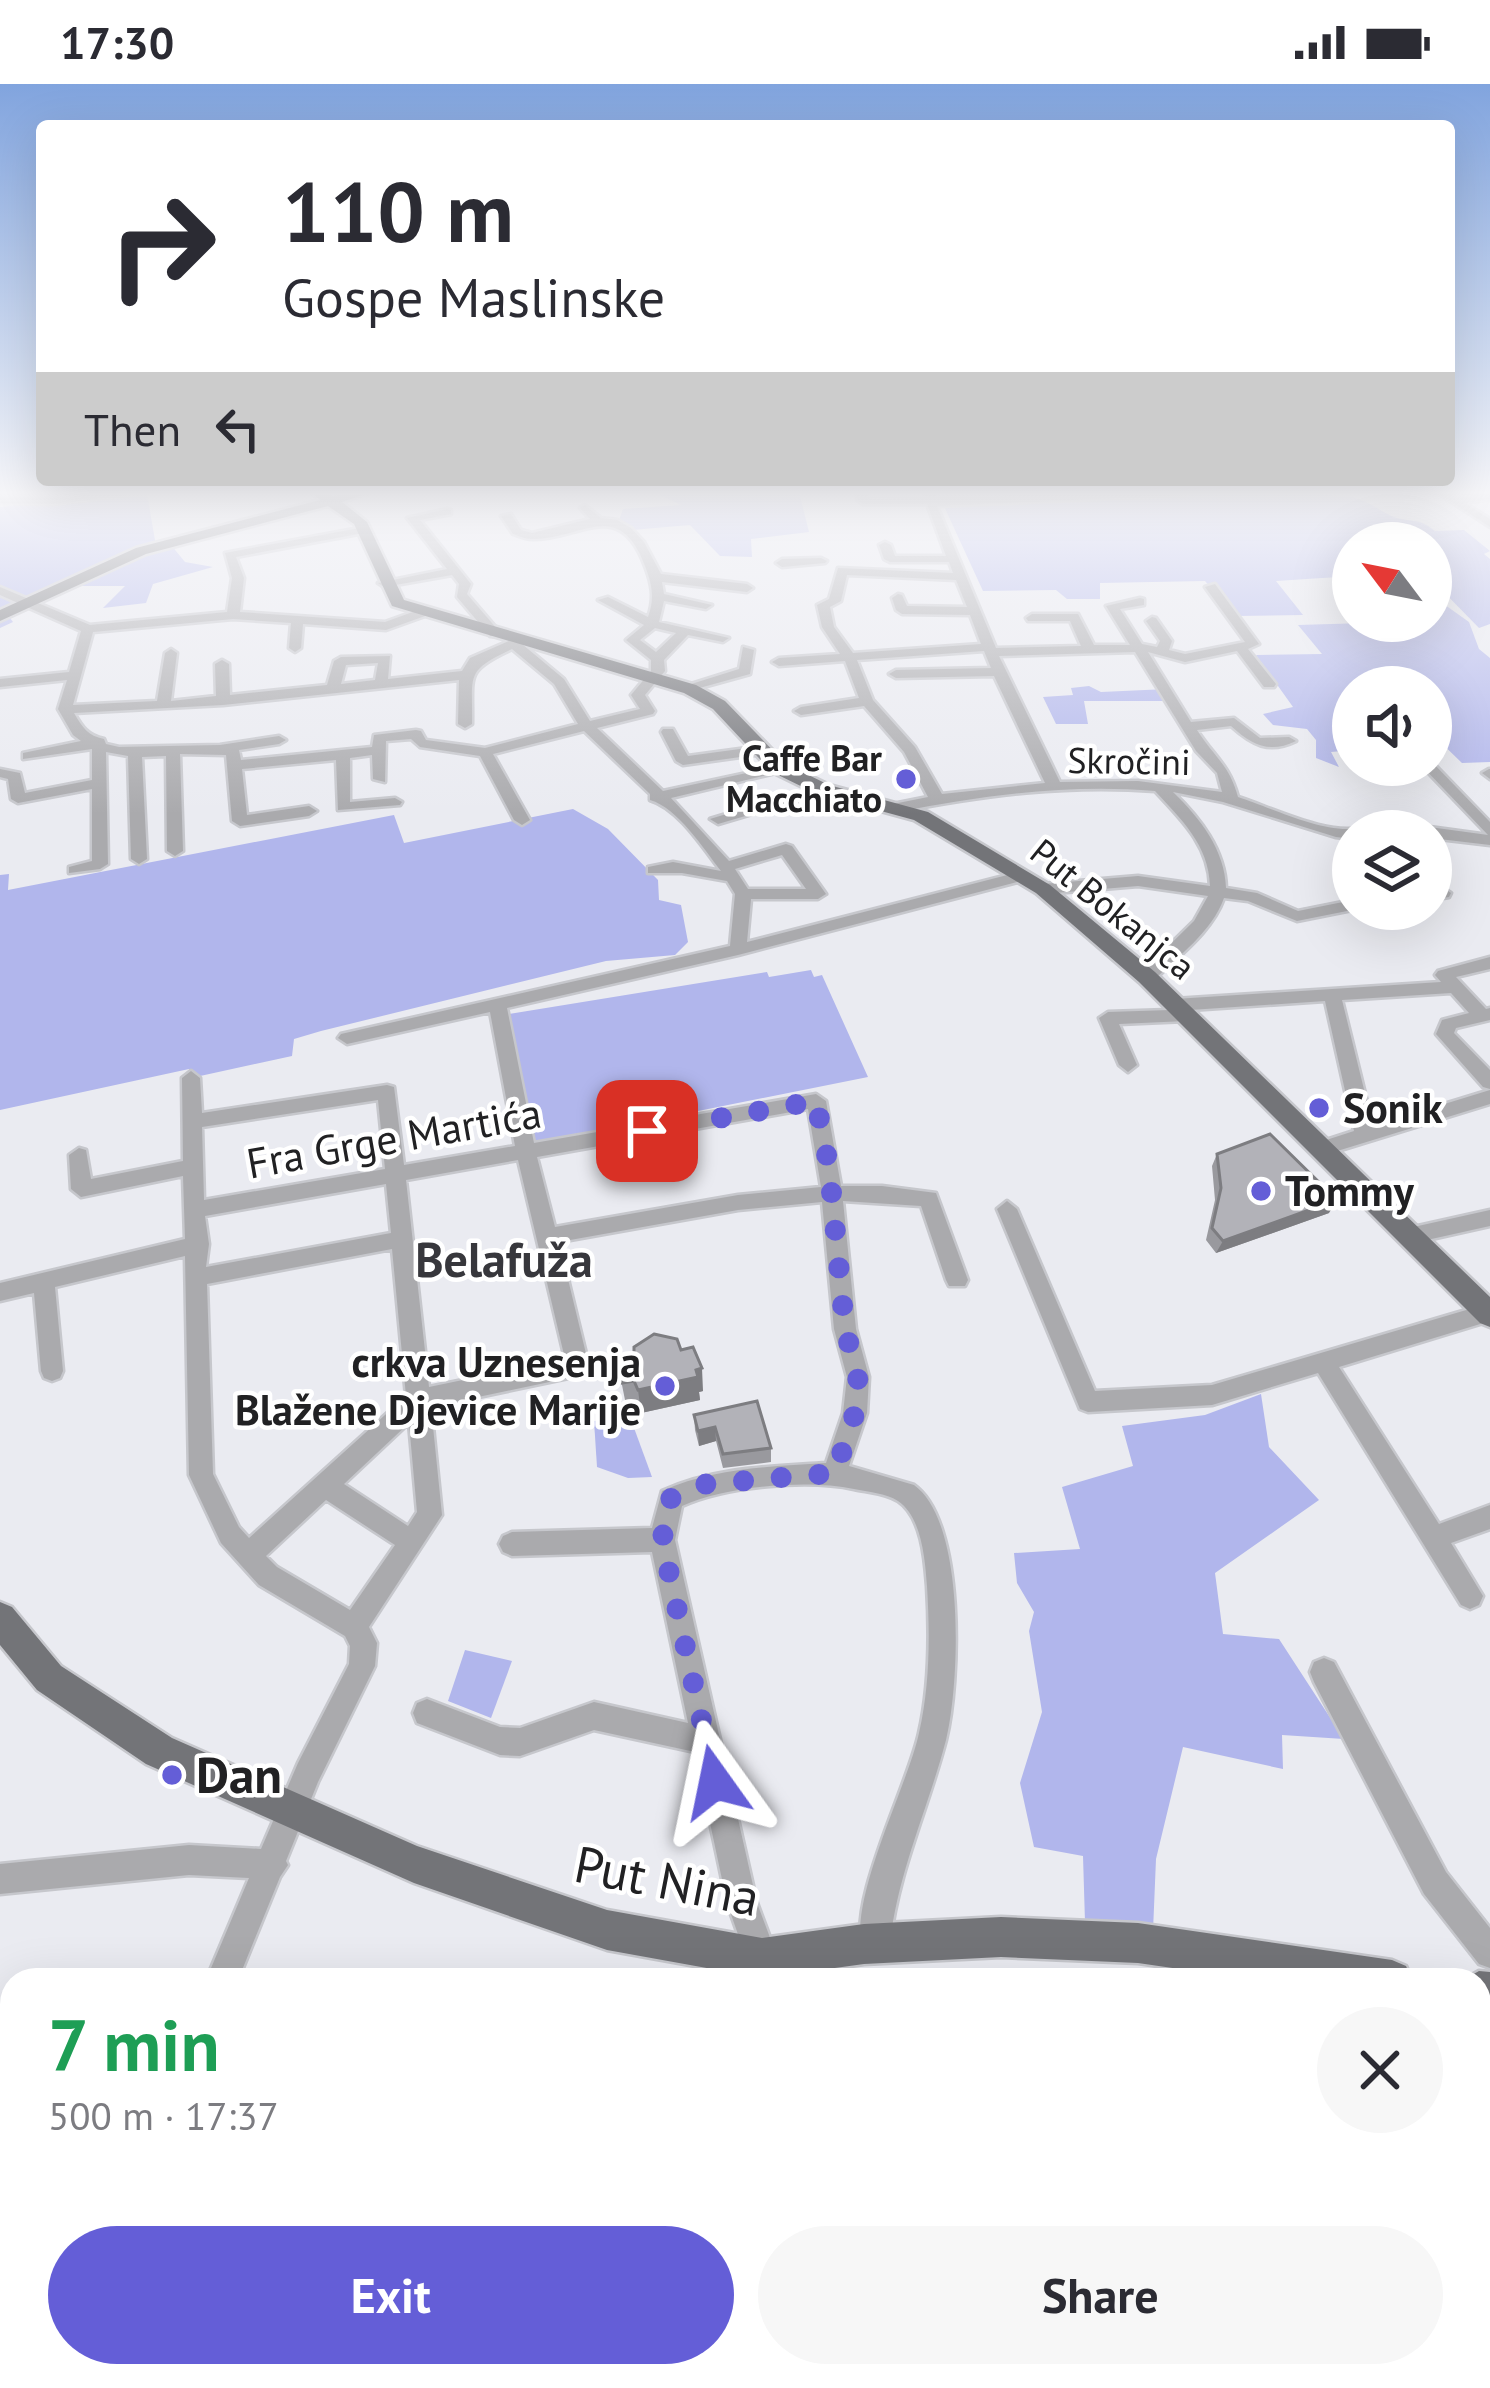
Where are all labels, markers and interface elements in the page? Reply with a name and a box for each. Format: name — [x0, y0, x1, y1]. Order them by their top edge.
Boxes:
text: 17:30 — [60, 13, 174, 71]
text: 110 m — [282, 156, 514, 265]
icon: right — [84, 168, 240, 324]
text: Gospe Maslinske — [282, 262, 665, 332]
icon: left — [205, 396, 271, 462]
text: Then — [84, 400, 181, 458]
north arrow — [1332, 522, 1452, 642]
map controls — [1332, 522, 1452, 930]
button: sound — [1332, 666, 1452, 786]
place label: Caffe Bar Macchiato — [726, 734, 882, 822]
street label: Skročini — [1067, 736, 1191, 785]
marker: Caffe Bar Macchiato — [893, 766, 919, 792]
button: layers — [1332, 810, 1452, 930]
street label: Put Bokanjca — [1021, 828, 1205, 989]
pin — [596, 1080, 698, 1182]
place label: Sonik — [1343, 1080, 1443, 1135]
street label: Fra Grge Martića — [242, 1085, 545, 1190]
marker: Sonik — [1306, 1095, 1332, 1121]
icon: arrive — [614, 1098, 680, 1164]
place label: Tommy — [1285, 1163, 1415, 1218]
marker: Tommy — [1248, 1178, 1274, 1204]
district label: Belafuža — [415, 1228, 593, 1290]
place label: crkva Uznesenja Blažene Djevice Marije — [235, 1334, 641, 1437]
marker: crkva Uznesenja Blažene Djevice Marije — [652, 1373, 678, 1399]
position arrow — [652, 1719, 778, 1845]
place label: Dan — [196, 1741, 282, 1807]
marker: Dan — [159, 1762, 185, 1788]
street label: Put Nina — [569, 1830, 765, 1930]
text: 7 min — [48, 1998, 220, 2091]
button: close — [1317, 2007, 1443, 2133]
text: 500 m · 17:37 — [48, 2090, 279, 2141]
button: Exit — [48, 2226, 734, 2364]
button: Share — [758, 2226, 1443, 2364]

